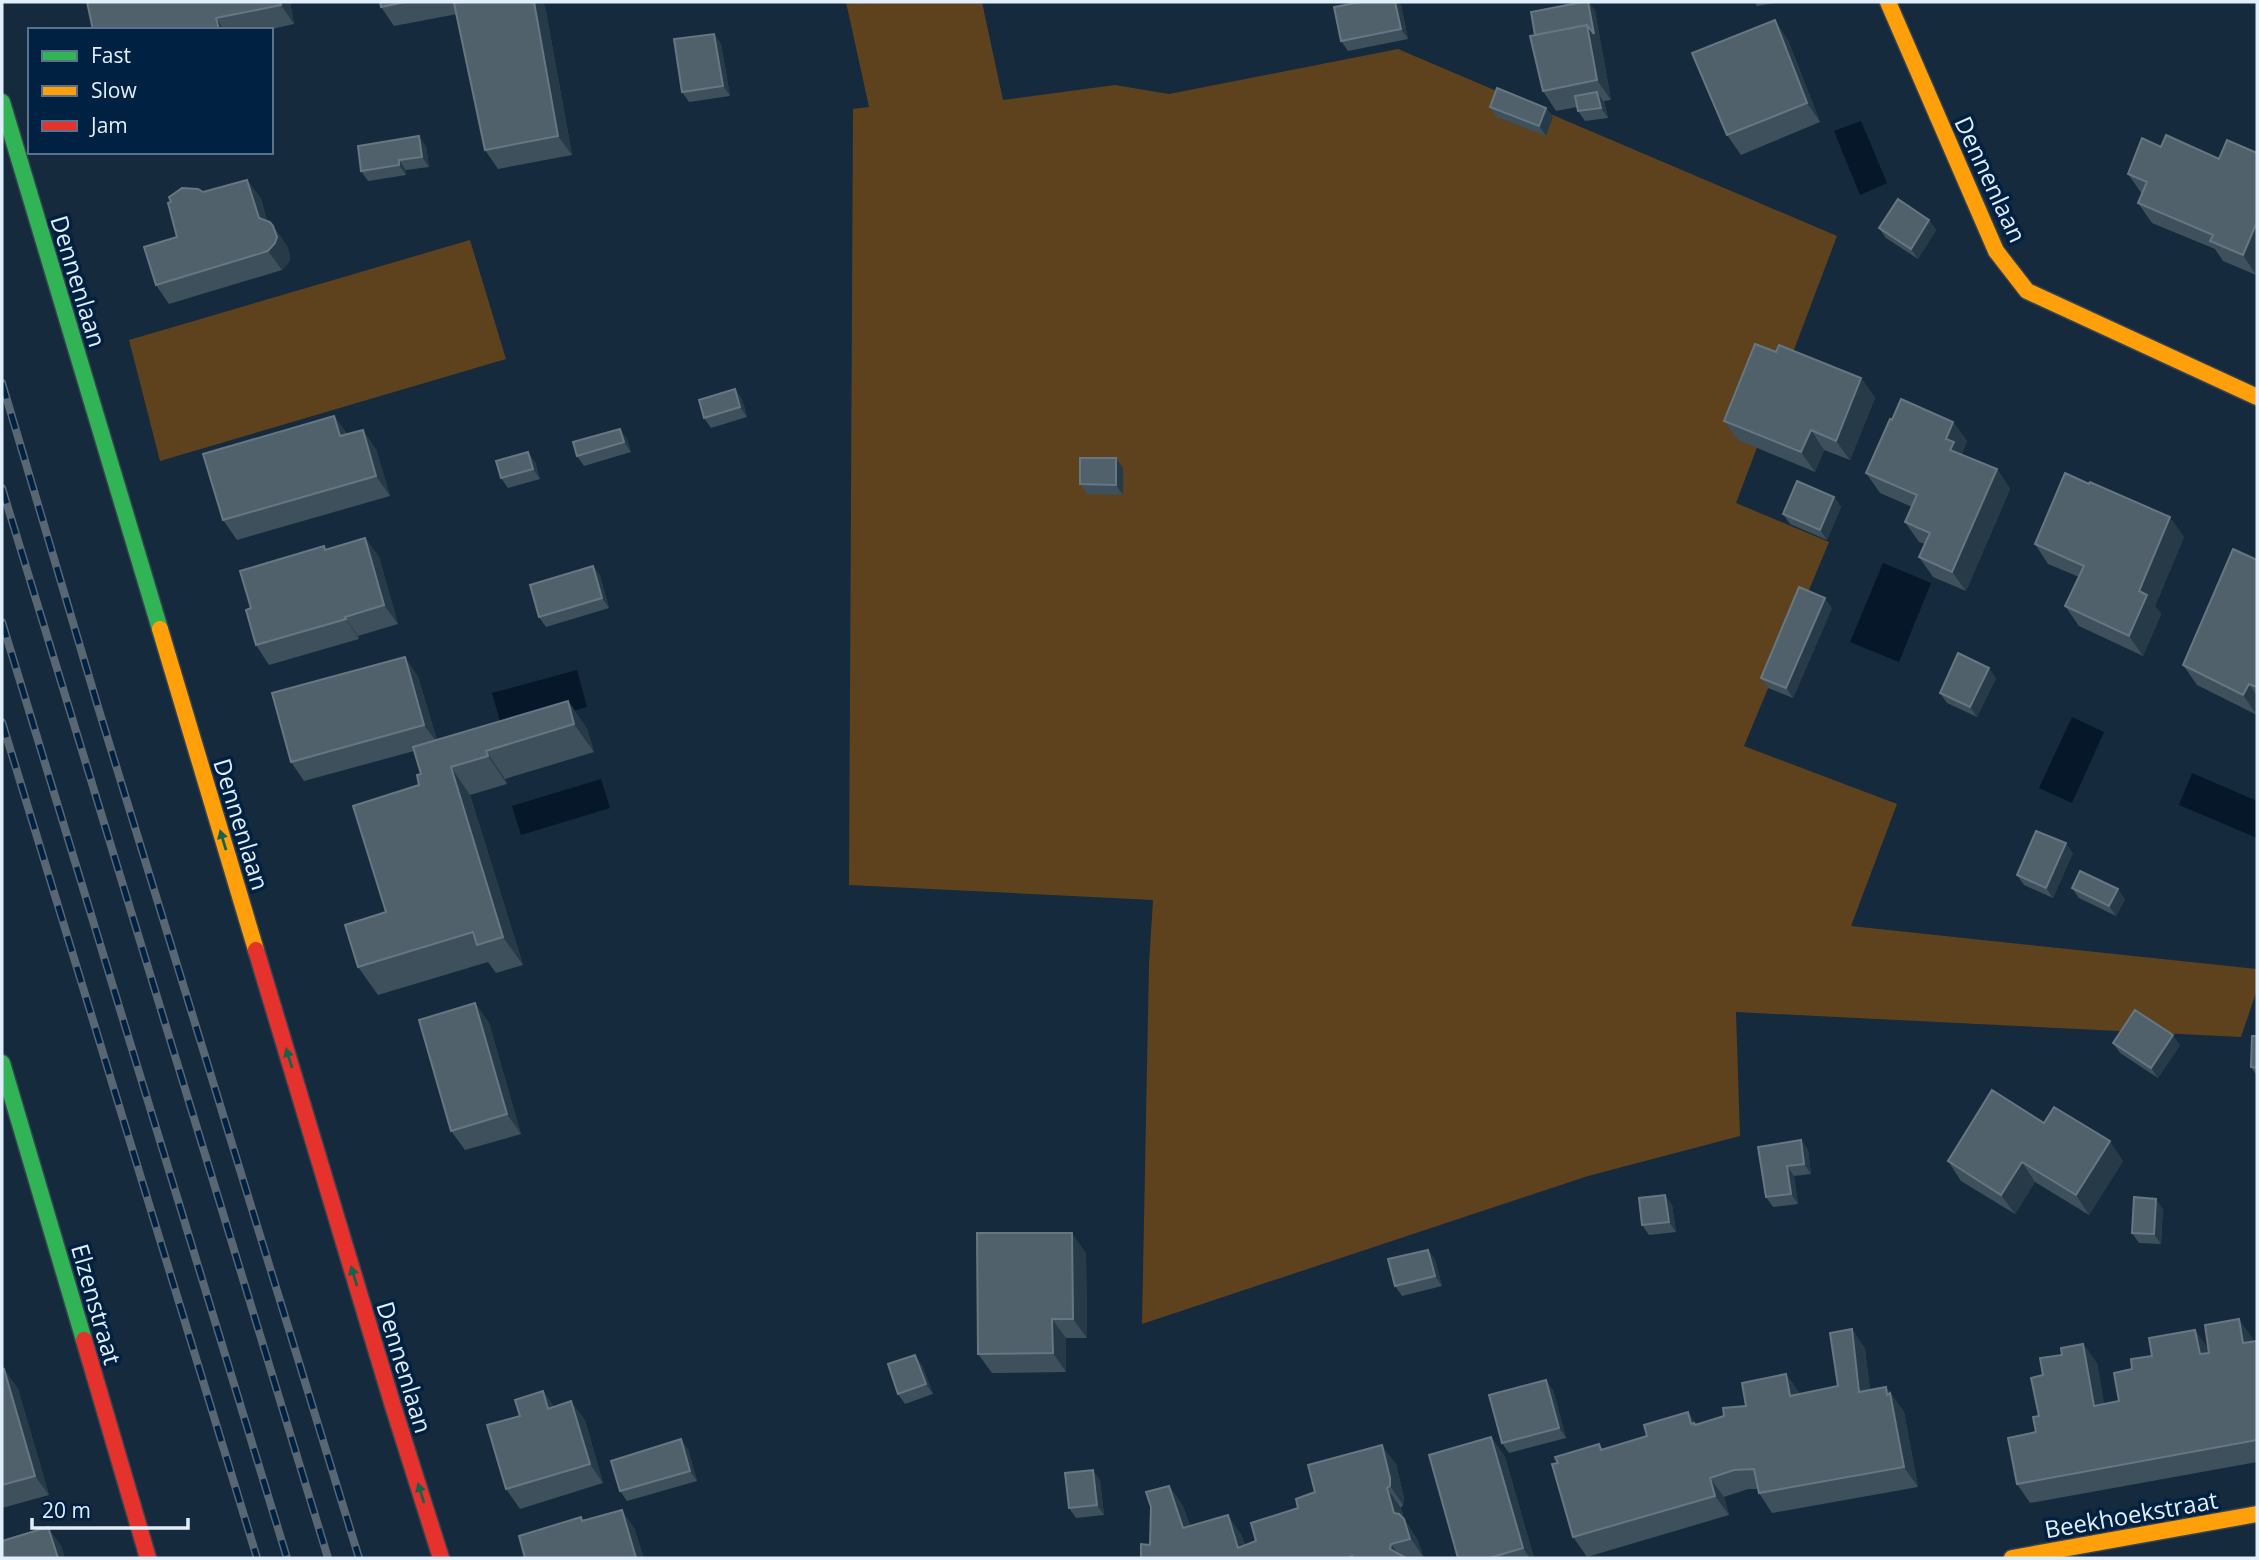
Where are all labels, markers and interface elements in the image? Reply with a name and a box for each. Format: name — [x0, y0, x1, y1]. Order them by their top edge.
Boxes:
legend — [28, 28, 273, 154]
text: Fast — [91, 41, 131, 69]
text: Slow — [91, 76, 137, 104]
street label: Dennenlaan — [1947, 110, 2035, 248]
text: Jam — [89, 111, 128, 139]
street label: Dennenlaan — [43, 211, 115, 351]
street label: Dennenlaan — [206, 754, 278, 894]
one-way arrow — [218, 829, 228, 850]
one-way arrow — [283, 1047, 293, 1068]
street label: Elzenstraat — [64, 1240, 130, 1368]
one-way arrow — [348, 1265, 359, 1286]
street label: Dennenlaan — [369, 1297, 441, 1437]
one-way arrow — [415, 1482, 425, 1503]
street label: Beekhoekstraat — [2042, 1483, 2220, 1545]
scale bar — [32, 1486, 187, 1530]
text: 20 m — [42, 1496, 91, 1524]

